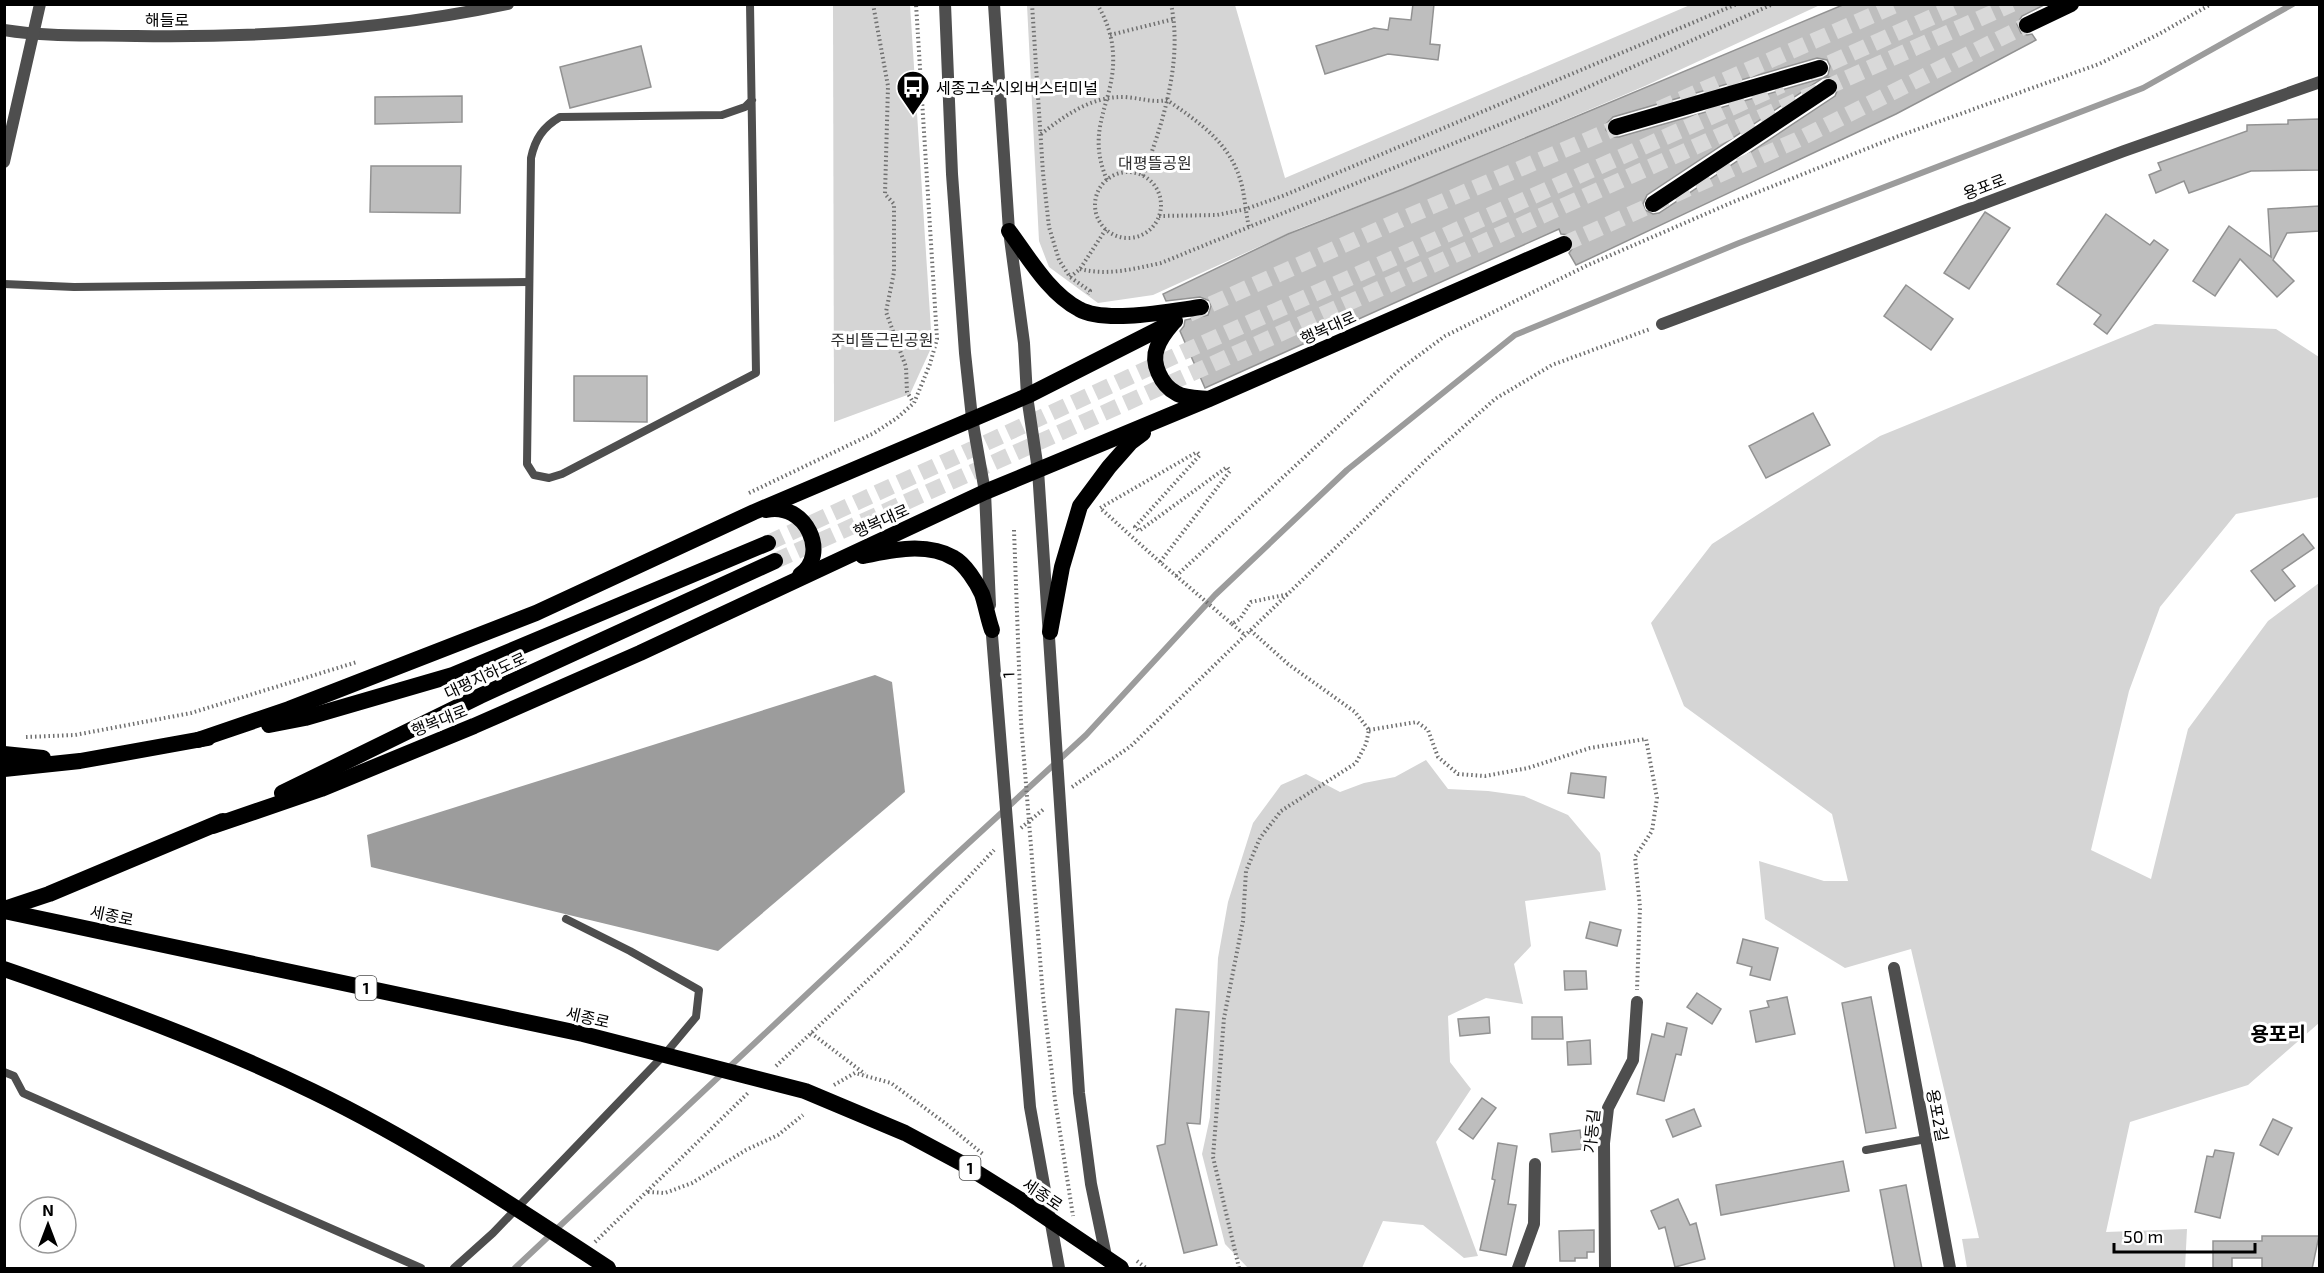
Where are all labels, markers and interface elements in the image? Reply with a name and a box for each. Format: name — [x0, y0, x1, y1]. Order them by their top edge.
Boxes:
street label: 해들로 — [145, 10, 189, 29]
bus stop icon: 세종고속시외버스터미널 — [895, 69, 931, 116]
place label: 세종고속시외버스터미널 — [936, 78, 1098, 97]
park label: 대평뜰공원 — [1118, 153, 1192, 172]
street label: 용포로 — [1960, 169, 2008, 203]
street label: 행복대로 — [1297, 306, 1359, 348]
park label: 주비뜰근린공원 — [830, 330, 934, 349]
street label: 행복대로 — [850, 499, 912, 541]
street label: 대평지하도로 — [441, 648, 529, 702]
street label: 1 — [998, 671, 1018, 679]
street label: 행복대로 — [408, 700, 470, 740]
street label: 세종로 — [88, 901, 136, 929]
road number: 1 — [356, 976, 376, 1000]
street label: 세종로 — [564, 1003, 612, 1031]
district label: 용포리 — [2250, 1021, 2306, 1045]
street label: 용포2길 — [1924, 1087, 1952, 1143]
street label: 가동길 — [1579, 1108, 1603, 1154]
road number: 1 — [960, 1156, 980, 1180]
street label: 세종로 — [1019, 1174, 1067, 1214]
north arrow — [18, 1195, 78, 1255]
text: N — [42, 1200, 54, 1219]
scale bar — [2114, 1216, 2255, 1254]
text: 50 m — [2123, 1225, 2163, 1247]

